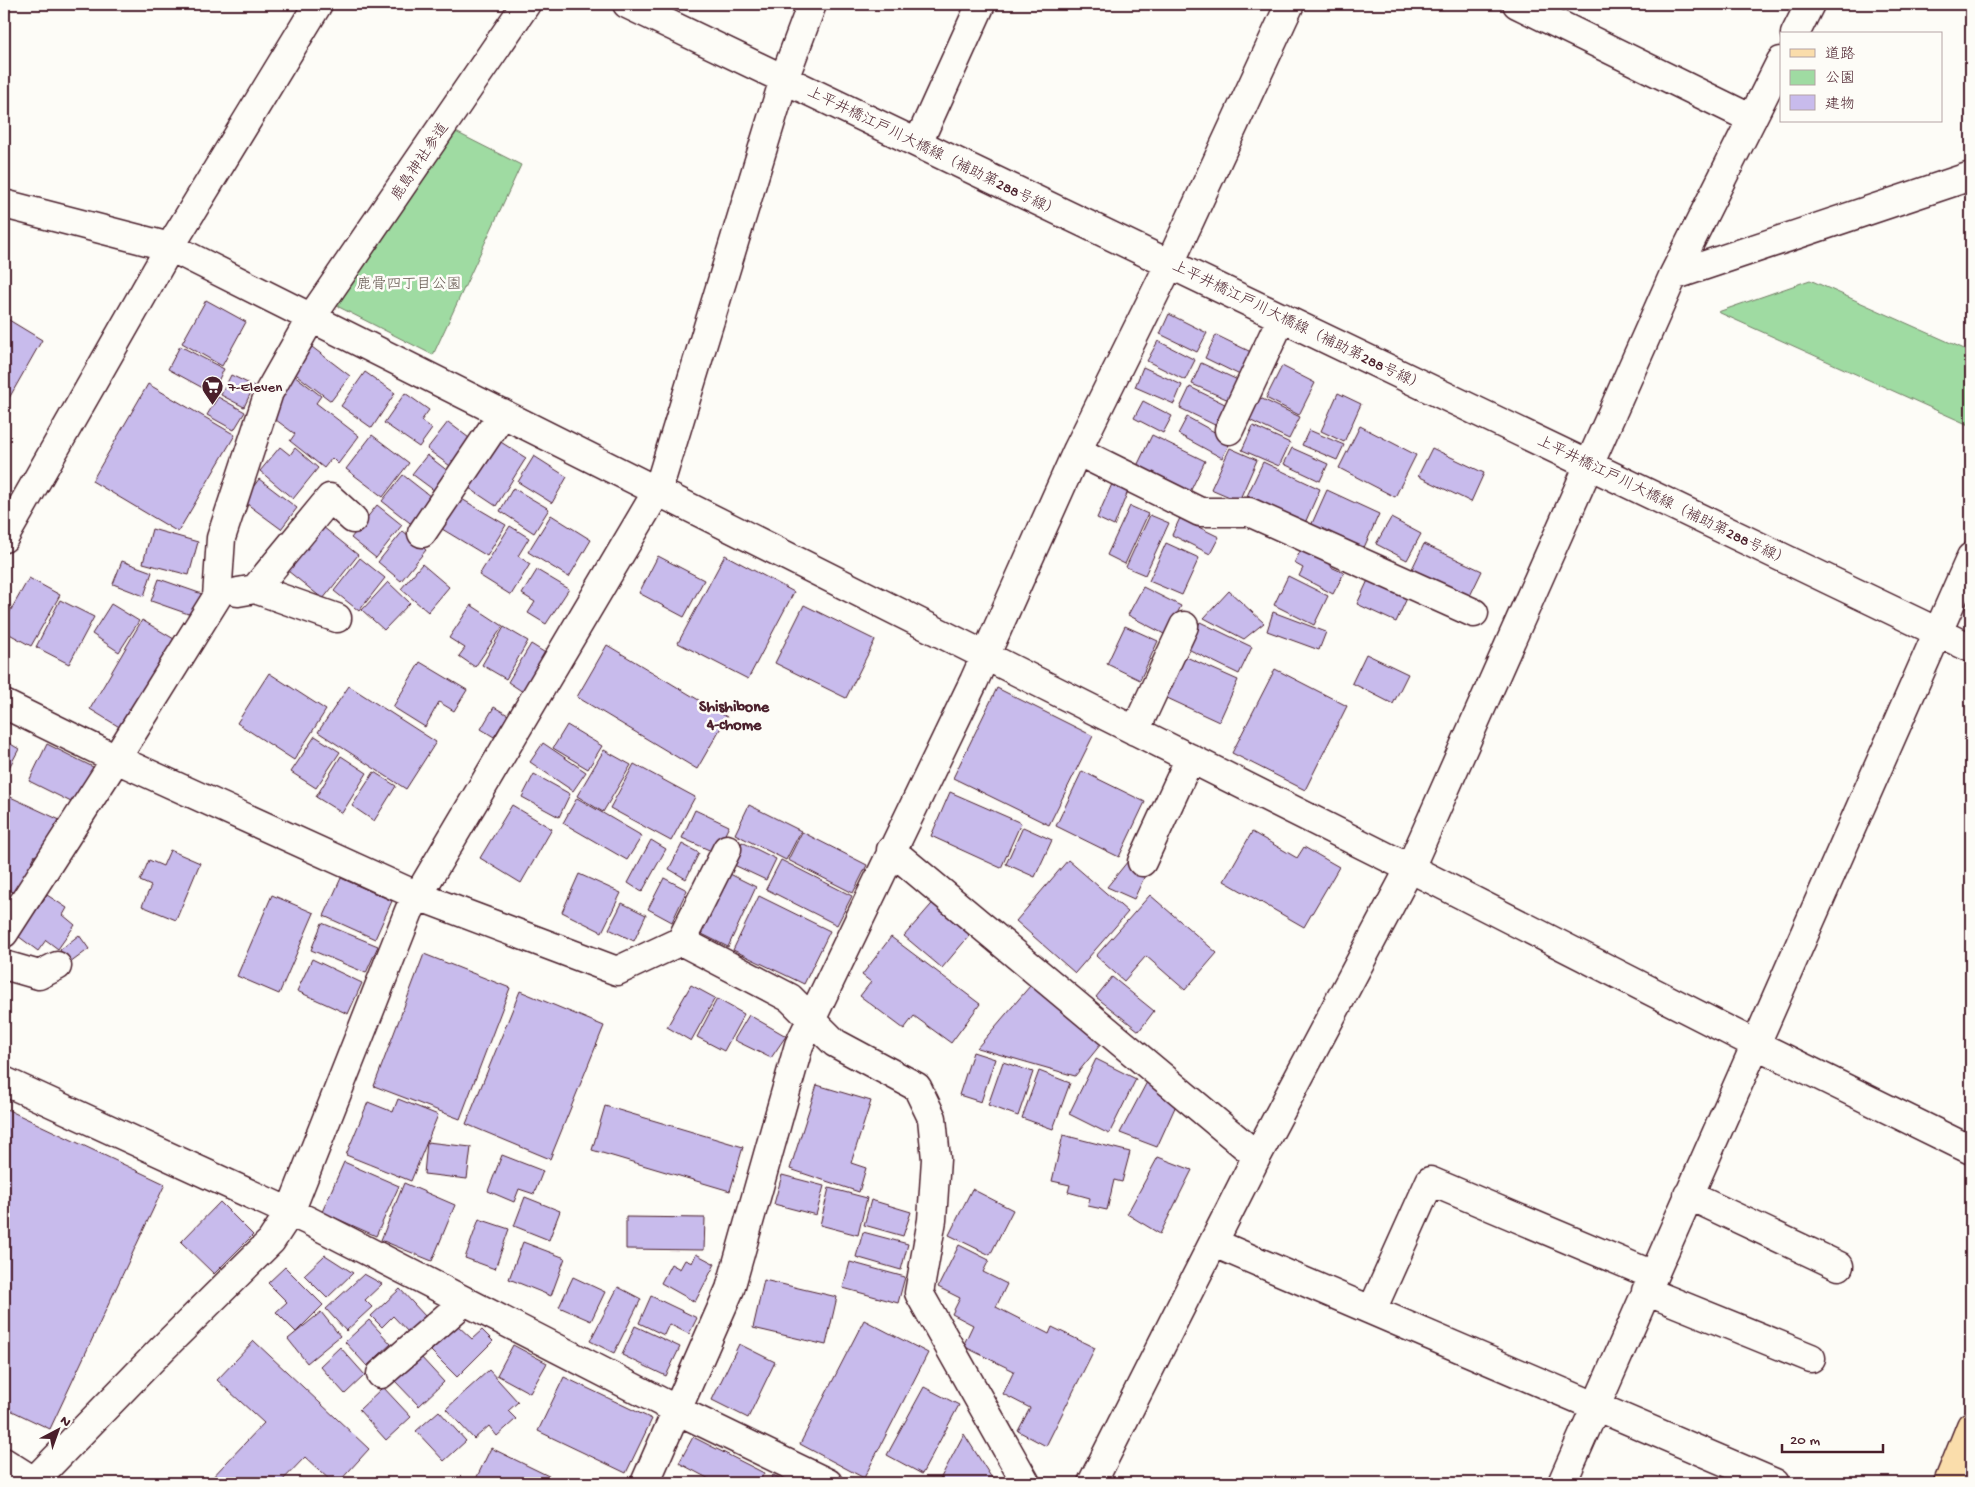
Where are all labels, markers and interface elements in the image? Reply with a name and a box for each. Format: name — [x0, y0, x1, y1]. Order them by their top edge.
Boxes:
legend — [1780, 32, 1942, 122]
text: 道路 — [1825, 46, 1855, 64]
text: 公園 — [1825, 70, 1855, 88]
street label: 上平井橋江戸川大橋線（補助第288号線） — [804, 83, 1063, 222]
text: 建物 — [1825, 96, 1855, 114]
street label: 鹿島神社参道 — [387, 119, 453, 204]
street label: 上平井橋江戸川大橋線（補助第288号線） — [1169, 257, 1428, 396]
park label: 鹿骨四丁目公園 — [356, 275, 462, 294]
supermarket icon: 7-Eleven — [200, 374, 224, 405]
place label: 7-Eleven — [227, 379, 282, 397]
street label: 上平井橋江戸川大橋線（補助第288号線） — [1534, 432, 1793, 571]
district label: Shishibone 4-chome — [699, 699, 770, 736]
north arrow — [32, 1404, 82, 1454]
text: N — [56, 1413, 74, 1431]
scale bar — [1782, 1422, 1884, 1454]
text: 20 m — [1790, 1432, 1820, 1450]

